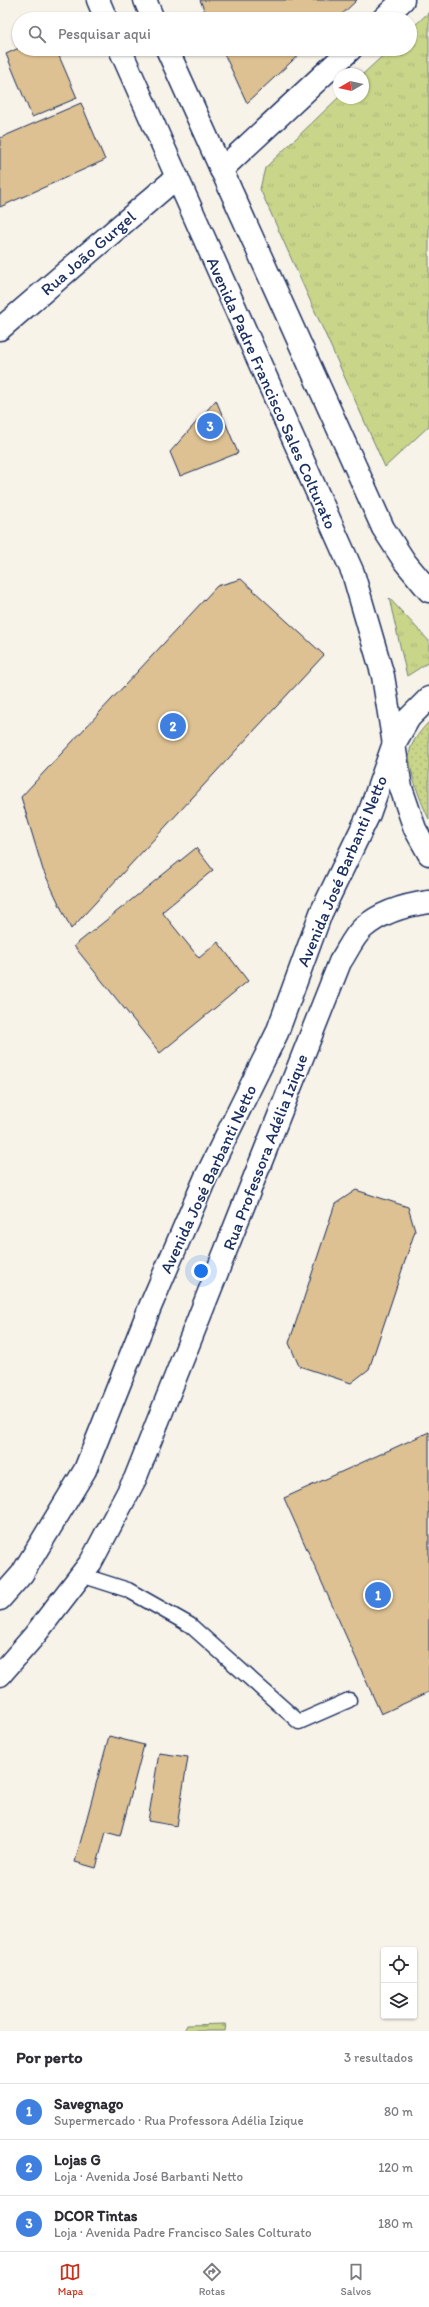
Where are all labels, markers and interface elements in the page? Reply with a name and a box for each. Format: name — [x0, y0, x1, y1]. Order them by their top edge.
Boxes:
search box — [12, 12, 417, 56]
icon: search — [26, 23, 48, 45]
text: Pesquisar aqui — [58, 25, 151, 43]
north arrow — [333, 68, 369, 104]
street label: Rua João Gurgel — [36, 206, 140, 300]
street label: Avenida Padre Francisco Sales Colturato — [203, 254, 341, 532]
pin: 3 — [197, 411, 223, 441]
pin: 2 — [160, 711, 186, 741]
street label: Avenida José Barbanti Netto — [293, 772, 391, 970]
street label: Rua Professora Adélia Izique — [218, 1051, 312, 1253]
street label: Avenida José Barbanti Netto — [155, 1082, 261, 1276]
your location — [191, 1261, 211, 1281]
pin: 1 — [365, 1580, 391, 1610]
map controls — [381, 1947, 417, 2019]
button: locate — [381, 1947, 417, 1983]
button: layers — [381, 1983, 417, 2019]
text: Por perto — [16, 2047, 83, 2067]
text: 3 resultados — [344, 2050, 413, 2065]
text: Savegnago — [54, 2095, 124, 2113]
text: 1 — [26, 2104, 32, 2119]
text: 80 m — [384, 2104, 413, 2119]
text: Supermercado · Rua Professora Adélia Izique — [54, 2113, 304, 2128]
text: Lojas G — [54, 2151, 101, 2169]
text: 2 — [26, 2160, 32, 2175]
text: 120 m — [378, 2160, 413, 2175]
text: Loja · Avenida José Barbanti Netto — [54, 2169, 243, 2184]
text: DCOR Tintas — [54, 2207, 138, 2225]
text: 3 — [25, 2216, 33, 2231]
text: 180 m — [378, 2216, 413, 2231]
text: Loja · Avenida Padre Francisco Sales Colturato — [54, 2225, 312, 2240]
tab: Mapa — [58, 2261, 83, 2298]
tab: Rotas — [199, 2261, 225, 2298]
tab: Salvos — [341, 2261, 371, 2298]

